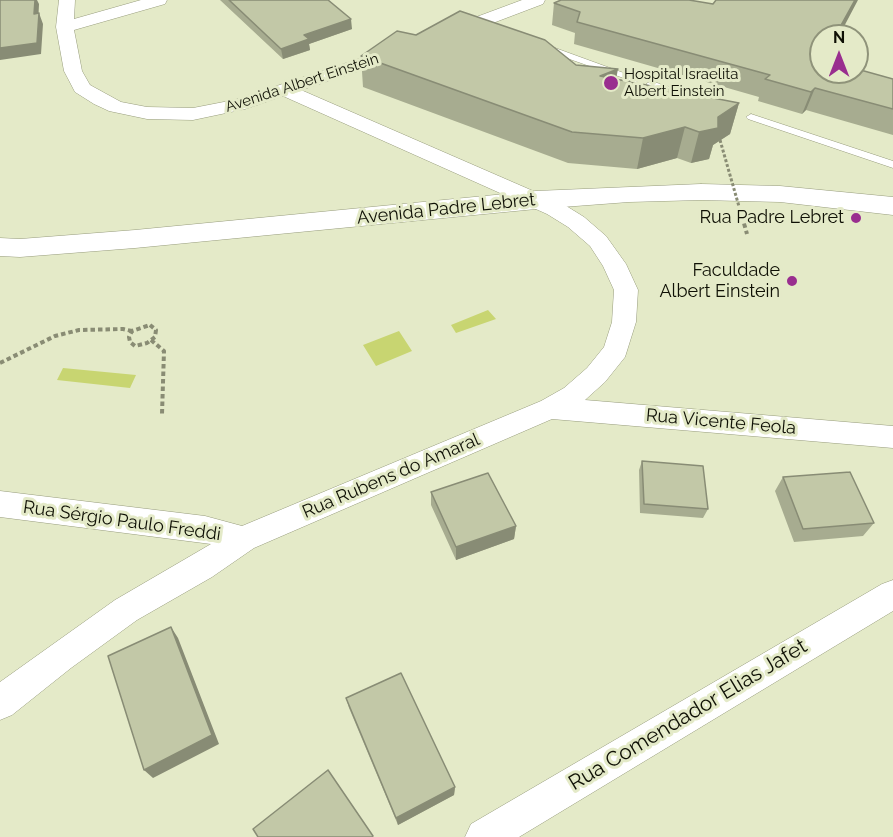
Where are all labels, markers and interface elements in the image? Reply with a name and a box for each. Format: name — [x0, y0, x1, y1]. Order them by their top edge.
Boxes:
north arrow — [809, 24, 869, 84]
text: N — [833, 28, 845, 47]
street label: Avenida Albert Einstein — [223, 50, 381, 116]
place label: Hospital Israelita Albert Einstein — [624, 65, 738, 100]
marker: Hospital Israelita Albert Einstein — [602, 74, 620, 92]
street label: Avenida Padre Lebret — [356, 189, 536, 229]
place label: Rua Padre Lebret — [700, 207, 844, 229]
marker: Rua Padre Lebret — [849, 211, 863, 225]
place label: Faculdade Albert Einstein — [659, 260, 780, 302]
marker: Faculdade Albert Einstein — [785, 274, 799, 288]
street label: Rua Vicente Feola — [645, 405, 797, 439]
street label: Rua Rubens do Amaral — [299, 429, 483, 523]
street label: Rua Sérgio Paulo Freddi — [22, 496, 222, 546]
street label: Rua Comendador Elias Jafet — [564, 634, 812, 796]

